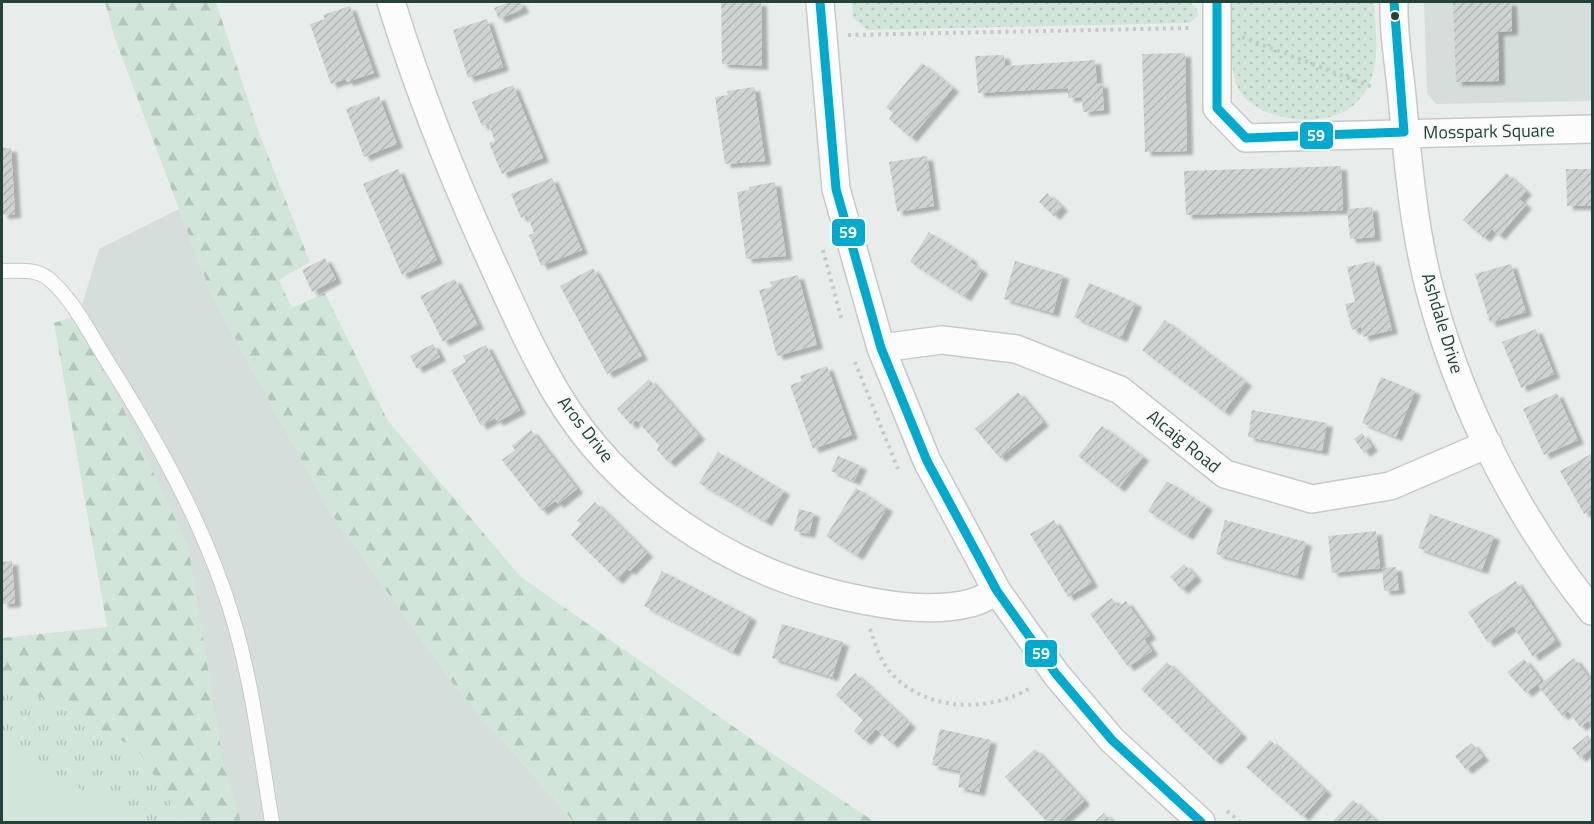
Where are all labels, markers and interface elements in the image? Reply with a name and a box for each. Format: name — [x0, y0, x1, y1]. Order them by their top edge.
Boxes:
unlabelled marker — [1389, 10, 1401, 22]
street label: Mosspark Square — [1423, 116, 1555, 146]
line badge: 59 — [1299, 121, 1334, 150]
text: 59 — [1307, 123, 1325, 147]
line badge: 59 — [831, 218, 866, 247]
text: 59 — [839, 220, 857, 244]
street label: Ashdale Drive — [1415, 269, 1471, 377]
street label: Aros Drive — [551, 390, 621, 468]
street label: Alcaig Road — [1141, 403, 1227, 479]
line badge: 59 — [1024, 639, 1058, 668]
text: 59 — [1032, 641, 1050, 665]

